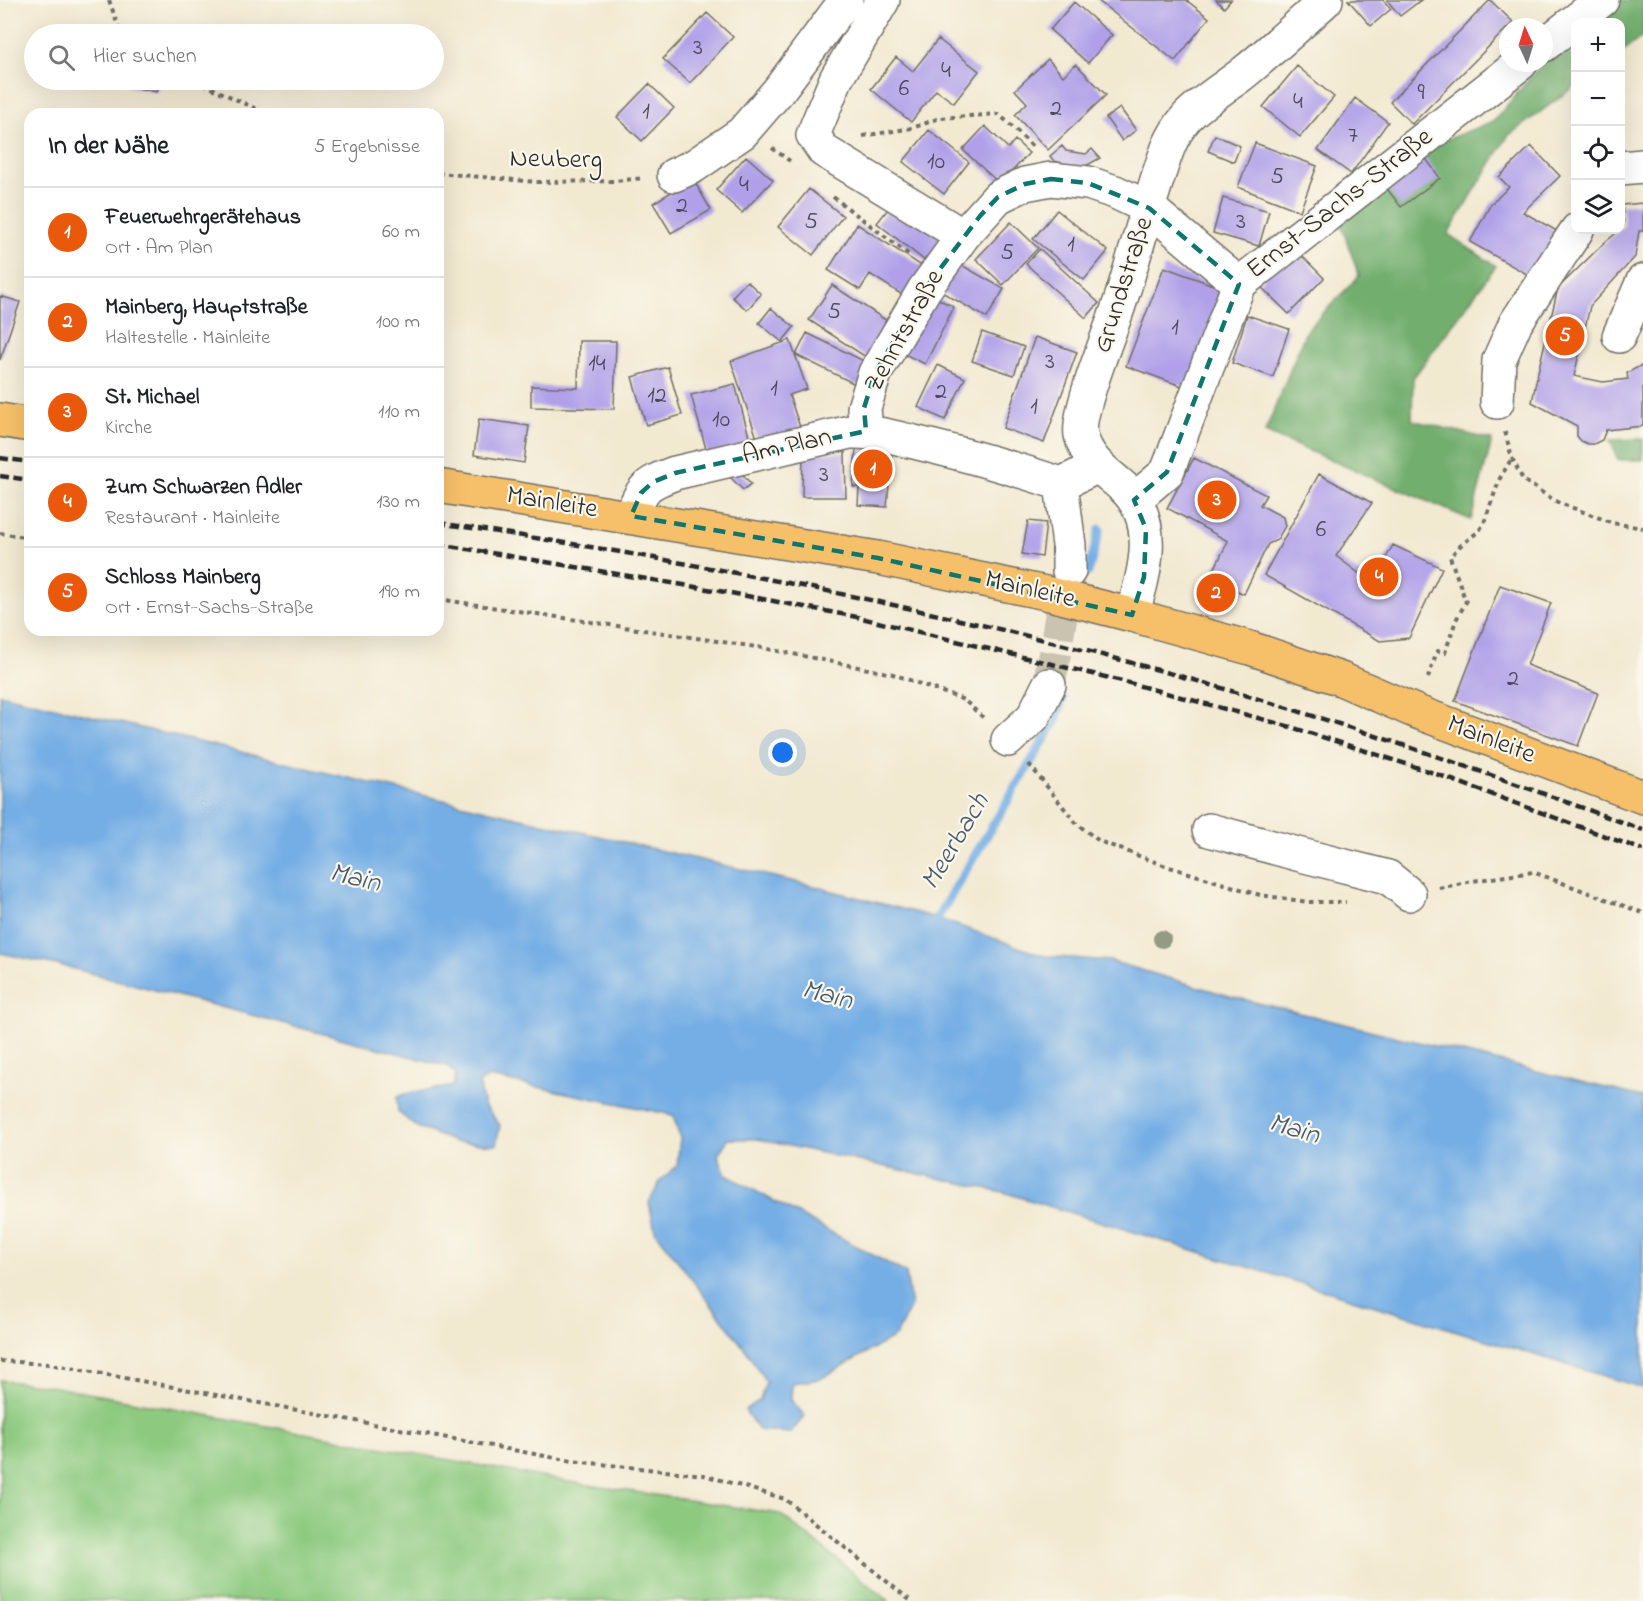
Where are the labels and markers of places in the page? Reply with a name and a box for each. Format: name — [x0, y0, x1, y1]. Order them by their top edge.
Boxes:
pin: 5 — [1546, 314, 1584, 358]
pin: 1 — [854, 446, 892, 492]
pin: 3 — [1198, 478, 1236, 522]
pin: 4 — [1360, 554, 1398, 600]
pin: 2 — [1196, 570, 1236, 616]

